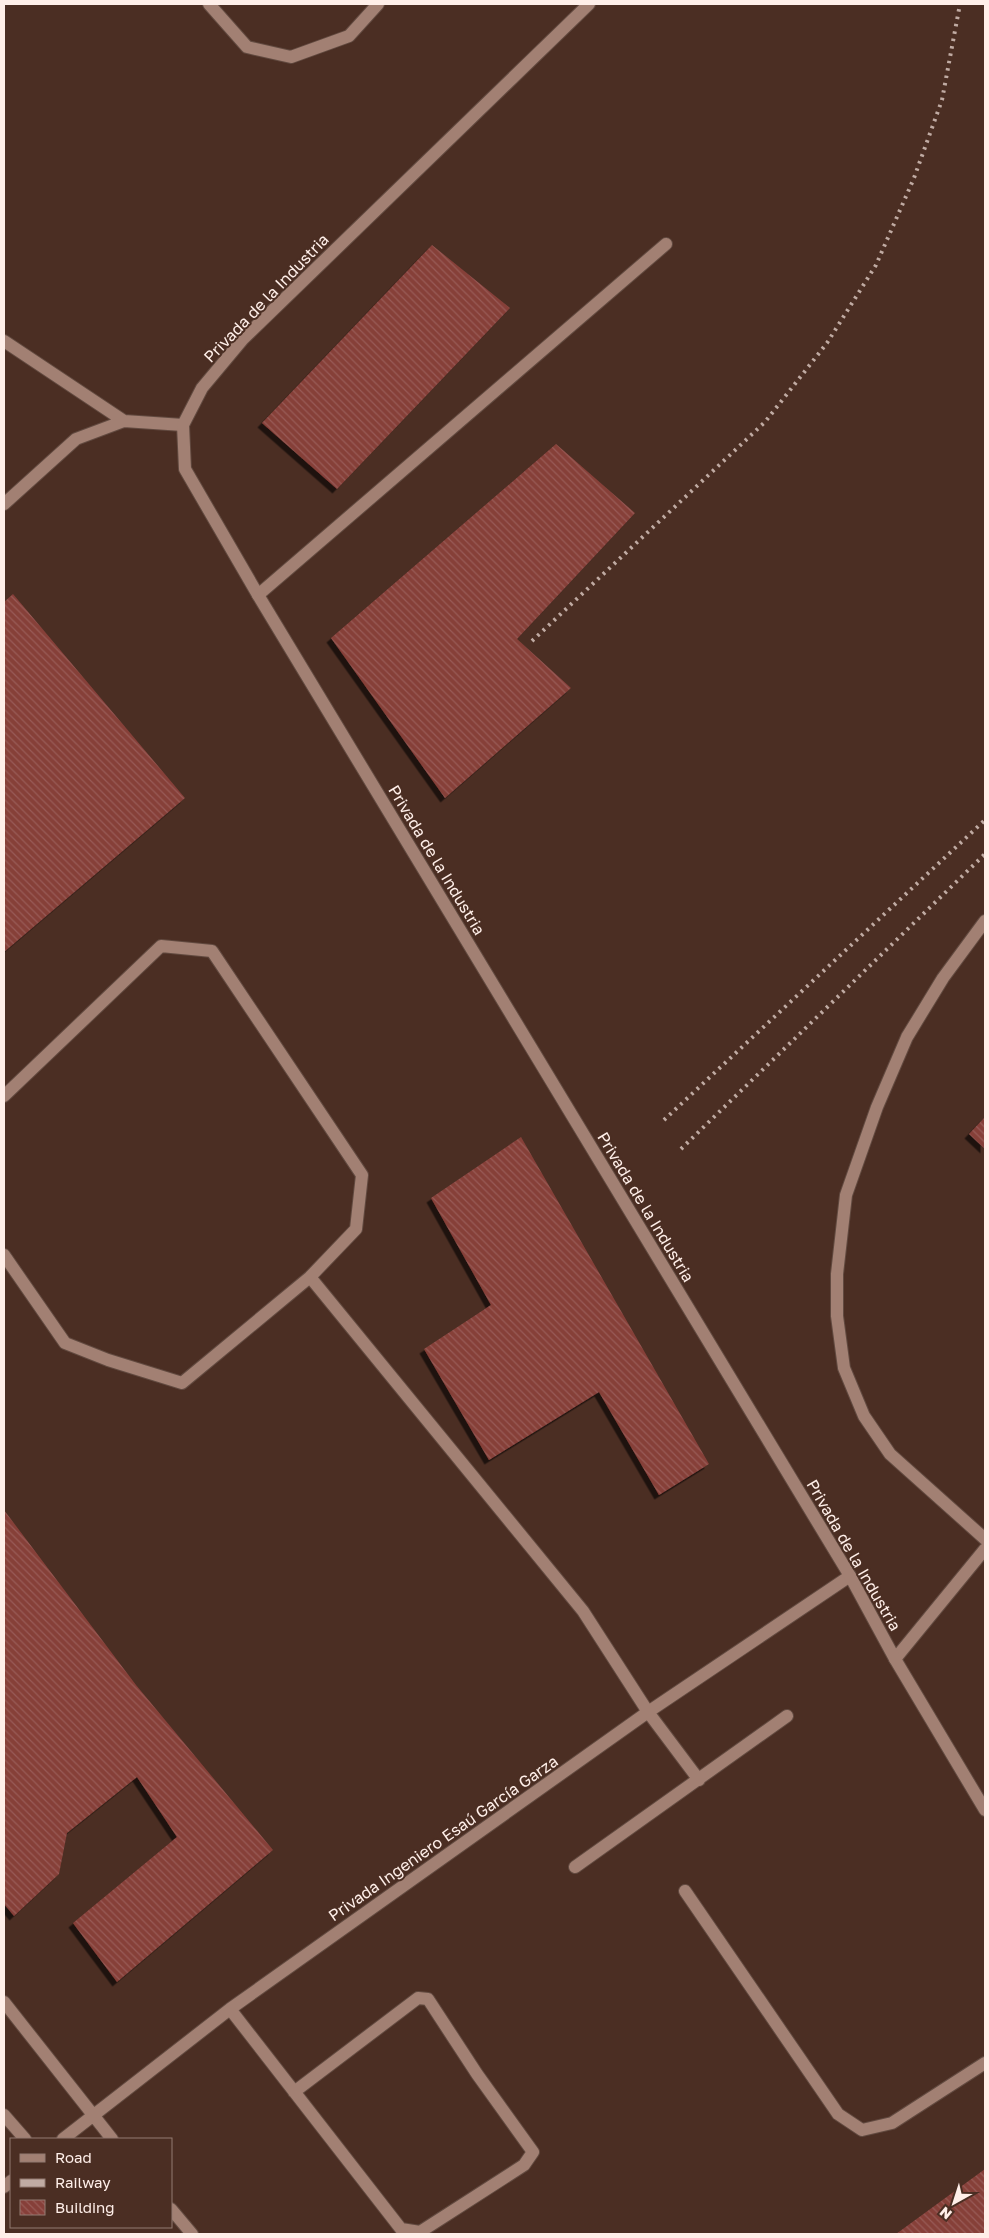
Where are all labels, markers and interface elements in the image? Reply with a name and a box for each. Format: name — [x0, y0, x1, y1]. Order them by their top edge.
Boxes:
street label: Privada de la Industria — [199, 229, 333, 367]
street label: Privada de la Industria — [384, 781, 490, 939]
street label: Privada de la Industria — [593, 1128, 699, 1286]
street label: Privada de la Industria — [802, 1476, 906, 1634]
street label: Privada Ingeniero Esaú García Garza — [324, 1751, 562, 1925]
legend — [10, 2138, 172, 2228]
text: Road — [55, 2148, 92, 2166]
text: Railway — [55, 2173, 111, 2191]
north arrow — [929, 2178, 979, 2228]
text: Building — [55, 2198, 115, 2216]
text: N — [936, 2204, 955, 2223]

